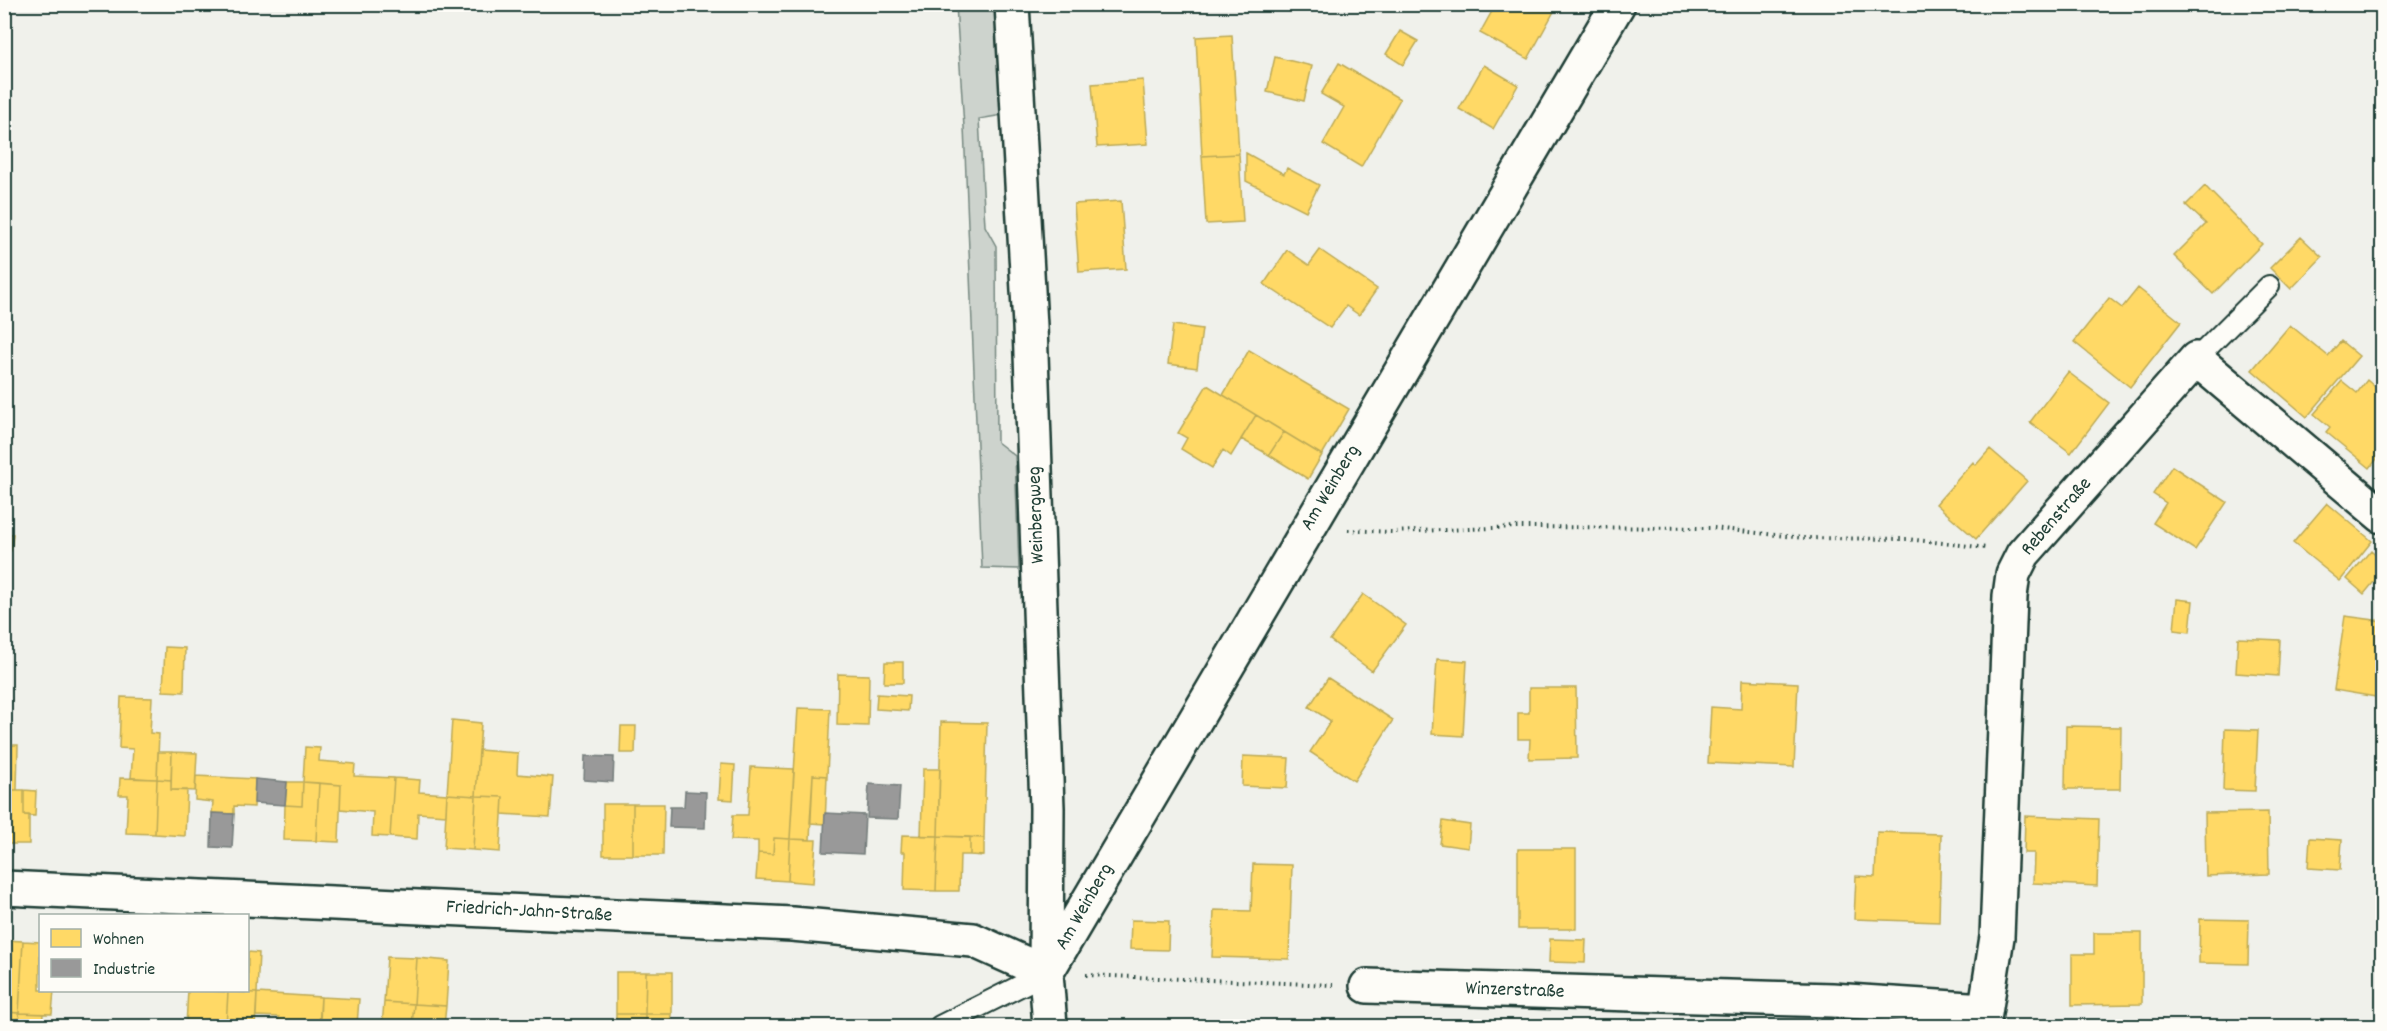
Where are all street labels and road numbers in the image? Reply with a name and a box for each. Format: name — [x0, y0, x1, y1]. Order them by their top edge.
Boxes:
street label: Am Weinberg — [1294, 440, 1368, 536]
street label: Weinbergweg — [1021, 466, 1053, 564]
street label: Rebenstraße — [2015, 471, 2099, 562]
street label: Am Weinberg — [1049, 858, 1121, 956]
street label: Friedrich-Jahn-Straße — [445, 894, 613, 930]
street label: Winzerstraße — [1465, 975, 1565, 1007]

